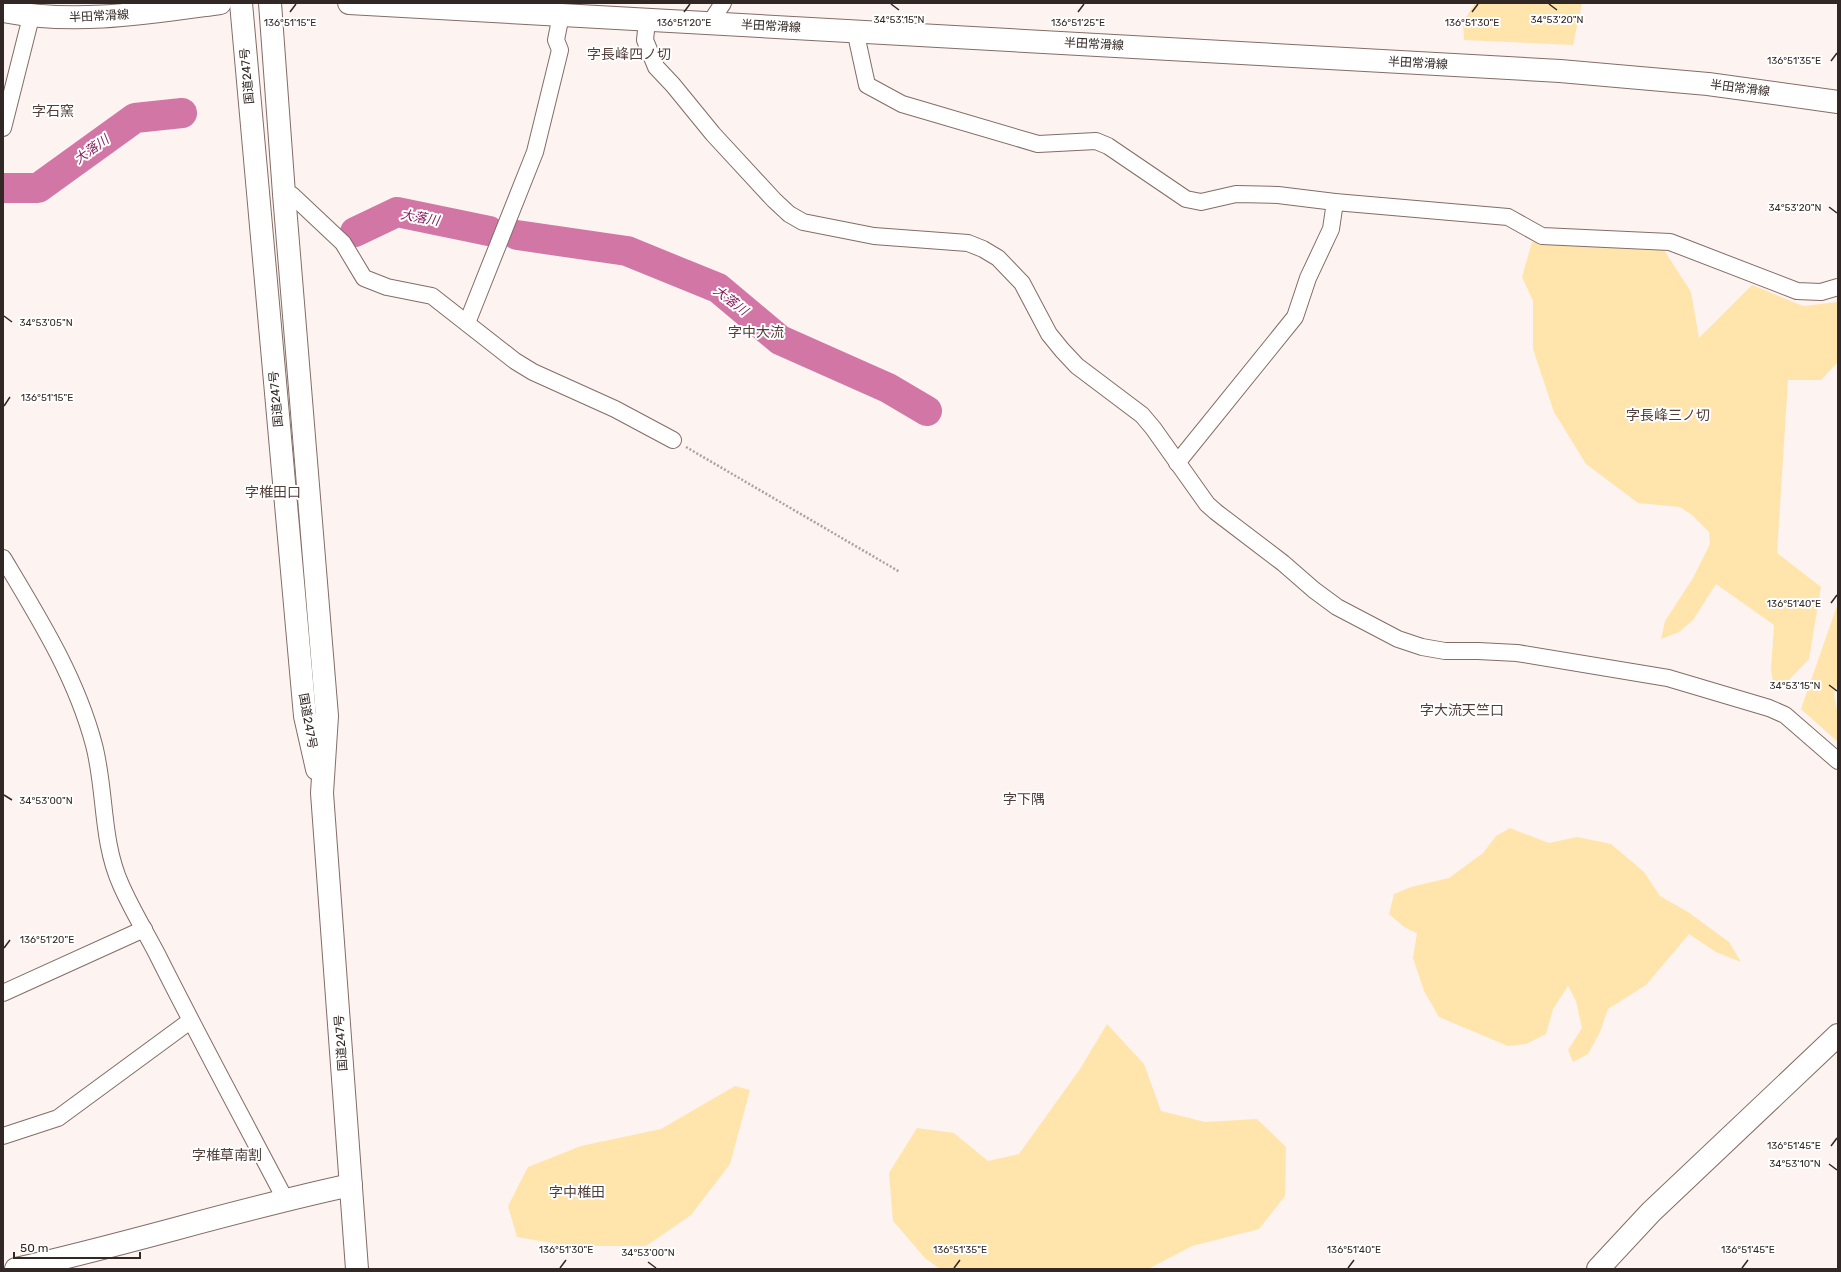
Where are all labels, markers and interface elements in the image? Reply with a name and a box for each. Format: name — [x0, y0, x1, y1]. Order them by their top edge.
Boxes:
street label: 半田常滑線 — [69, 7, 129, 25]
text: 34°53'15"N — [873, 14, 925, 26]
text: 34°53'20"N — [1530, 14, 1584, 26]
text: 136°51'15"E — [264, 17, 316, 29]
text: 136°51'20"E — [657, 17, 711, 29]
street label: 半田常滑線 — [741, 17, 801, 35]
text: 136°51'25"E — [1051, 17, 1105, 29]
text: 136°51'30"E — [1445, 17, 1499, 29]
street label: 半田常滑線 — [1064, 35, 1124, 53]
district label: 字長峰四ノ切 — [587, 46, 671, 63]
street label: 国道247号 — [238, 47, 256, 105]
street label: 半田常滑線 — [1388, 54, 1448, 72]
text: 136°51'35"E — [1767, 55, 1821, 67]
street label: 半田常滑線 — [1709, 77, 1771, 99]
district label: 字石窯 — [32, 103, 74, 120]
water label: 大落川 — [71, 131, 113, 167]
text: 34°53'20"N — [1768, 202, 1822, 214]
water label: 大落川 — [399, 207, 442, 229]
water label: 大落川 — [711, 283, 752, 319]
text: 34°53'05"N — [19, 317, 73, 329]
district label: 字中大流 — [728, 324, 784, 341]
street label: 国道247号 — [267, 370, 285, 428]
text: 136°51'15"E — [21, 392, 73, 404]
district label: 字長峰三ノ切 — [1626, 407, 1710, 424]
district label: 字椎田口 — [245, 484, 301, 501]
text: 136°51'40"E — [1767, 598, 1821, 610]
text: 34°53'15"N — [1769, 680, 1821, 692]
street label: 国道247号 — [296, 692, 320, 750]
district label: 字大流天竺口 — [1420, 702, 1504, 719]
district label: 字下隅 — [1003, 791, 1045, 808]
text: 34°53'00"N — [19, 795, 73, 807]
text: 136°51'20"E — [20, 934, 74, 946]
street label: 国道247号 — [332, 1014, 350, 1072]
text: 136°51'45"E — [1767, 1140, 1821, 1152]
district label: 字椎草南割 — [192, 1147, 262, 1164]
text: 34°53'10"N — [1769, 1158, 1821, 1170]
district label: 字中椎田 — [549, 1184, 605, 1201]
scale bar — [14, 1234, 140, 1260]
text: 50 m — [20, 1241, 48, 1255]
text: 136°51'30"E — [539, 1244, 593, 1256]
text: 136°51'35"E — [933, 1244, 987, 1256]
text: 136°51'40"E — [1327, 1244, 1381, 1256]
text: 136°51'45"E — [1721, 1244, 1775, 1256]
text: 34°53'00"N — [621, 1247, 675, 1259]

